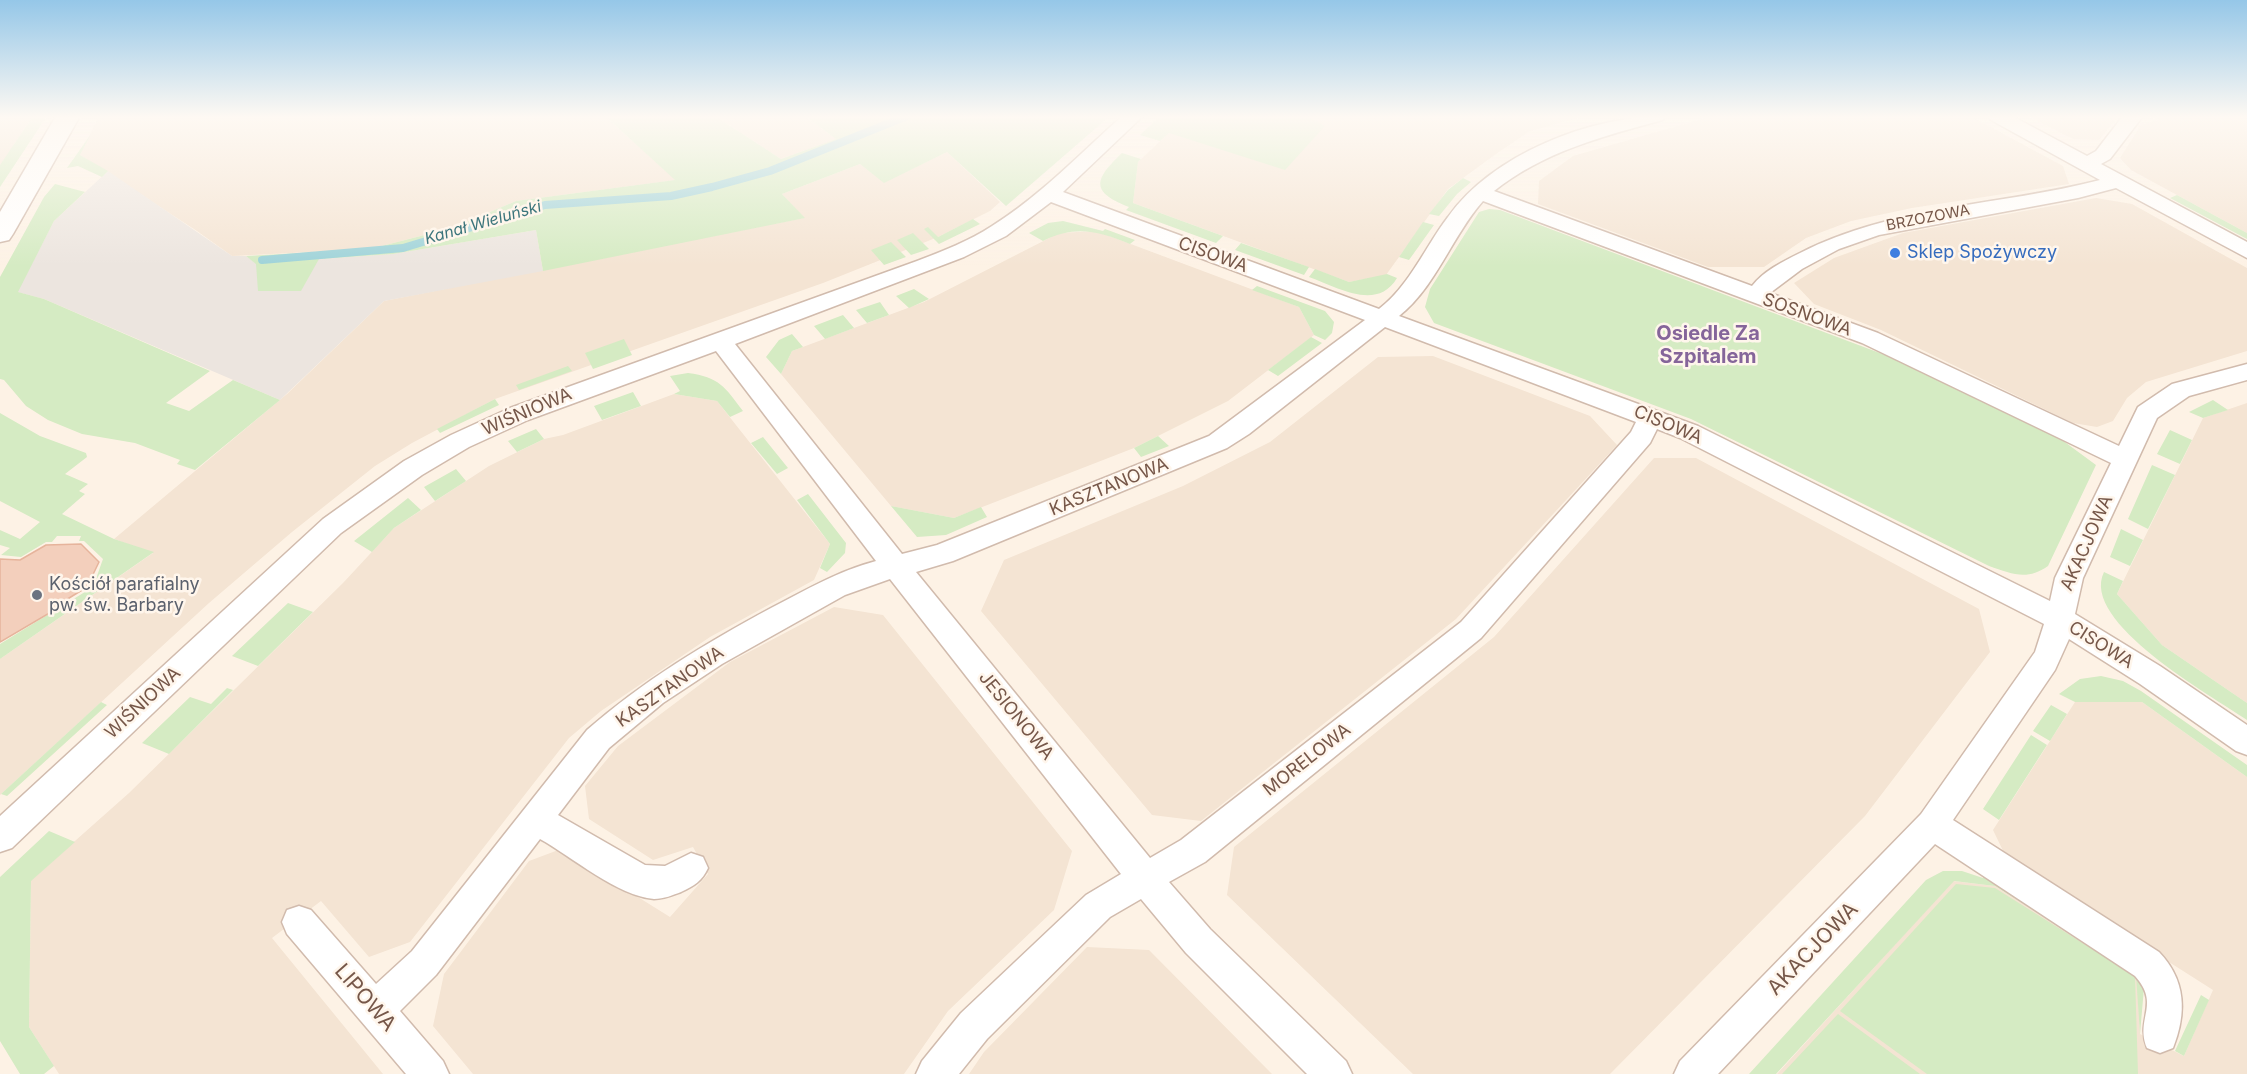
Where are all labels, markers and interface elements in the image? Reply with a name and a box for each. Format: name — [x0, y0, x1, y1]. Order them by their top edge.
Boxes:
water label: Kanał Wieluński — [423, 197, 543, 249]
street label: BRZOZOWA — [1885, 201, 1971, 235]
street label: CISOWA — [1175, 232, 1251, 278]
place label: Sklep Spożywczy — [1907, 242, 2057, 264]
marker: Sklep Spożywczy — [1888, 246, 1902, 260]
street label: SOSNOWA — [1759, 289, 1855, 341]
district label: Osiedle Za Szpitalem — [1656, 322, 1760, 369]
street label: WIŚNIOWA — [479, 383, 575, 441]
street label: CISOWA — [1630, 401, 1706, 449]
street label: KASZTANOWA — [1046, 453, 1172, 521]
street label: AKACJOWA — [2056, 492, 2118, 594]
place label: Kościół parafialny pw. św. Barbary — [49, 574, 200, 616]
marker: Kościół parafialny pw. św. Barbary — [30, 588, 44, 602]
street label: CISOWA — [2065, 617, 2137, 673]
street label: KASZTANOWA — [612, 642, 728, 732]
street label: WIŚNIOWA — [101, 663, 185, 743]
street label: JESIONOWA — [974, 667, 1058, 765]
street label: MORELOWA — [1259, 719, 1355, 801]
street label: AKACJOWA — [1762, 897, 1864, 1001]
street label: LIPOWA — [329, 959, 401, 1037]

